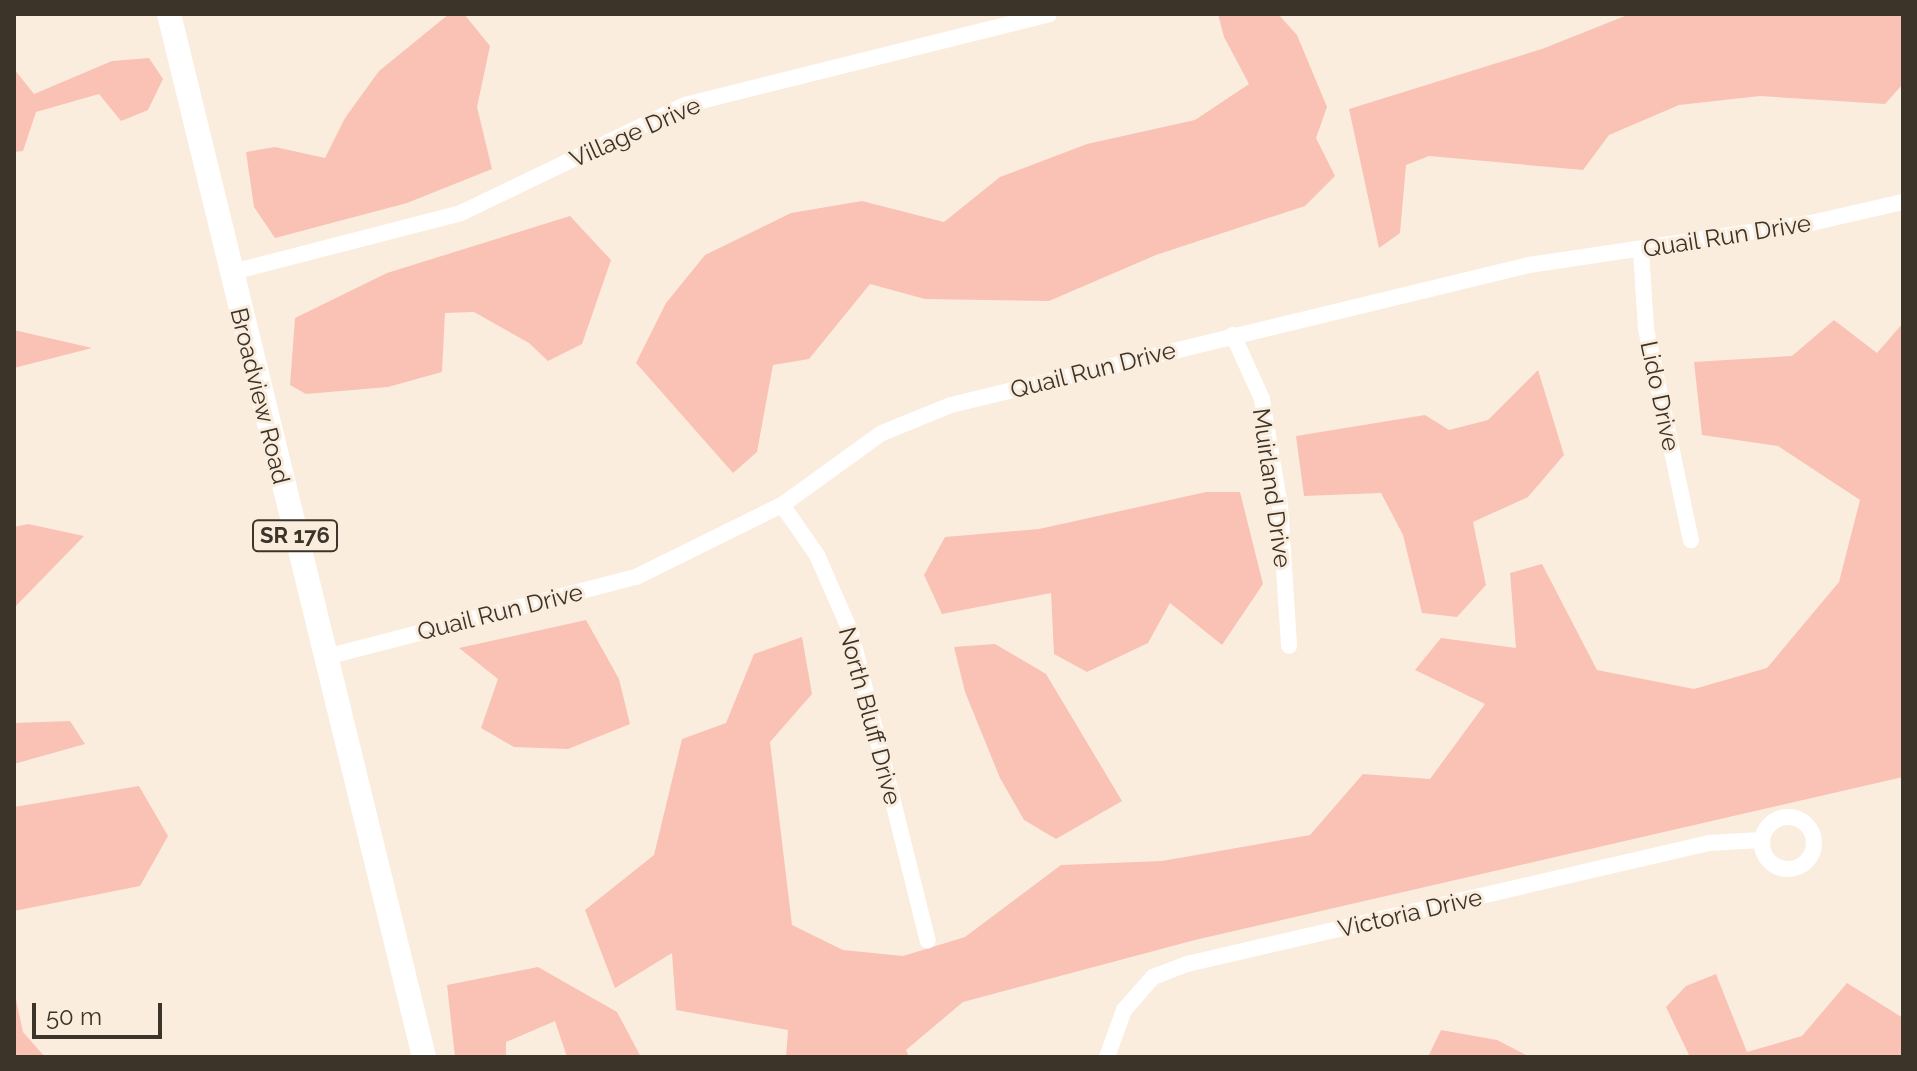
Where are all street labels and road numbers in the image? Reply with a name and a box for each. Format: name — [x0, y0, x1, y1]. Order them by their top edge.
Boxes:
street label: Village Drive — [565, 90, 705, 174]
street label: Quail Run Drive — [1641, 208, 1813, 264]
street label: Broadview Road — [224, 305, 296, 487]
street label: Quail Run Drive — [1007, 335, 1179, 405]
street label: Lido Drive — [1634, 338, 1686, 454]
street label: Muirland Drive — [1247, 406, 1297, 570]
road number: SR 176 — [251, 518, 339, 554]
street label: Quail Run Drive — [414, 577, 586, 647]
street label: North Bluff Drive — [832, 624, 908, 808]
street label: Victoria Drive — [1335, 882, 1485, 944]

